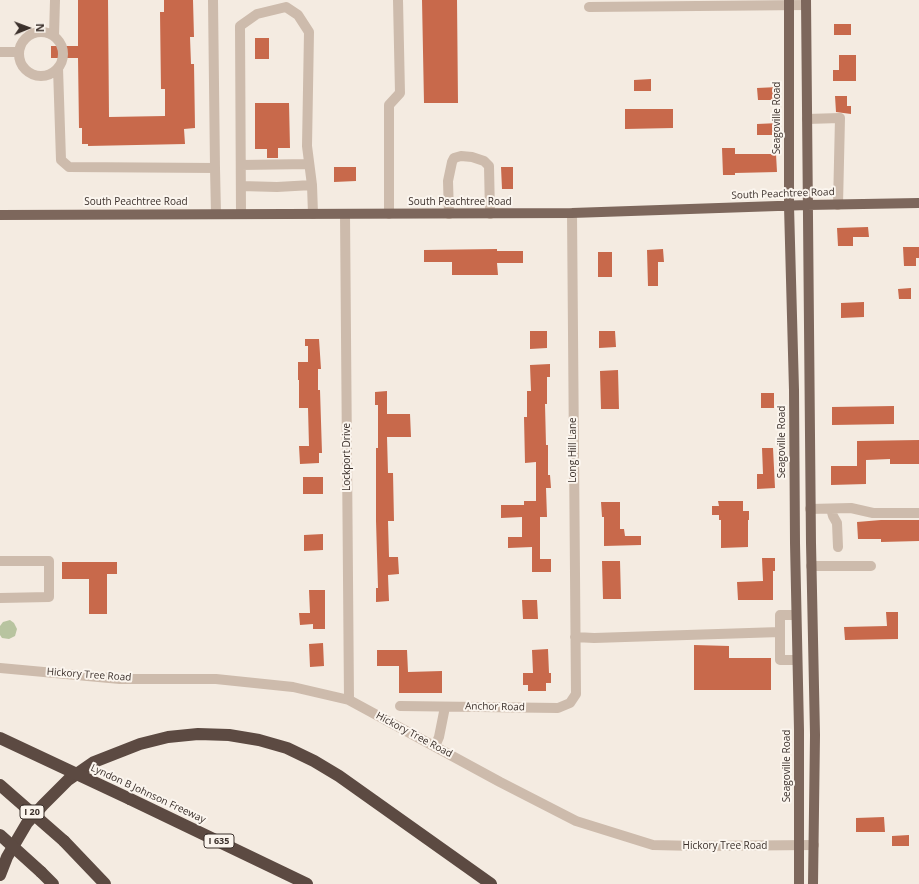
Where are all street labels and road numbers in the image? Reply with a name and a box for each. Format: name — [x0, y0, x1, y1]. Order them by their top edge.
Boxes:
street label: Seagoville Road — [771, 82, 783, 154]
street label: South Peachtree Road — [731, 186, 835, 202]
street label: South Peachtree Road — [84, 196, 188, 208]
street label: South Peachtree Road — [408, 196, 512, 208]
street label: Seagoville Road — [776, 406, 788, 478]
street label: Long Hill Lane — [567, 417, 579, 483]
street label: Lockport Drive — [341, 423, 353, 491]
street label: Hickory Tree Road — [46, 666, 132, 684]
street label: Anchor Road — [465, 700, 525, 714]
street label: Hickory Tree Road — [374, 710, 454, 760]
street label: Seagoville Road — [781, 730, 793, 802]
street label: Lyndon B Johnson Freeway — [89, 762, 207, 826]
road number: I 20 — [20, 805, 44, 819]
road number: I 635 — [204, 834, 234, 848]
street label: Hickory Tree Road — [683, 840, 767, 852]

